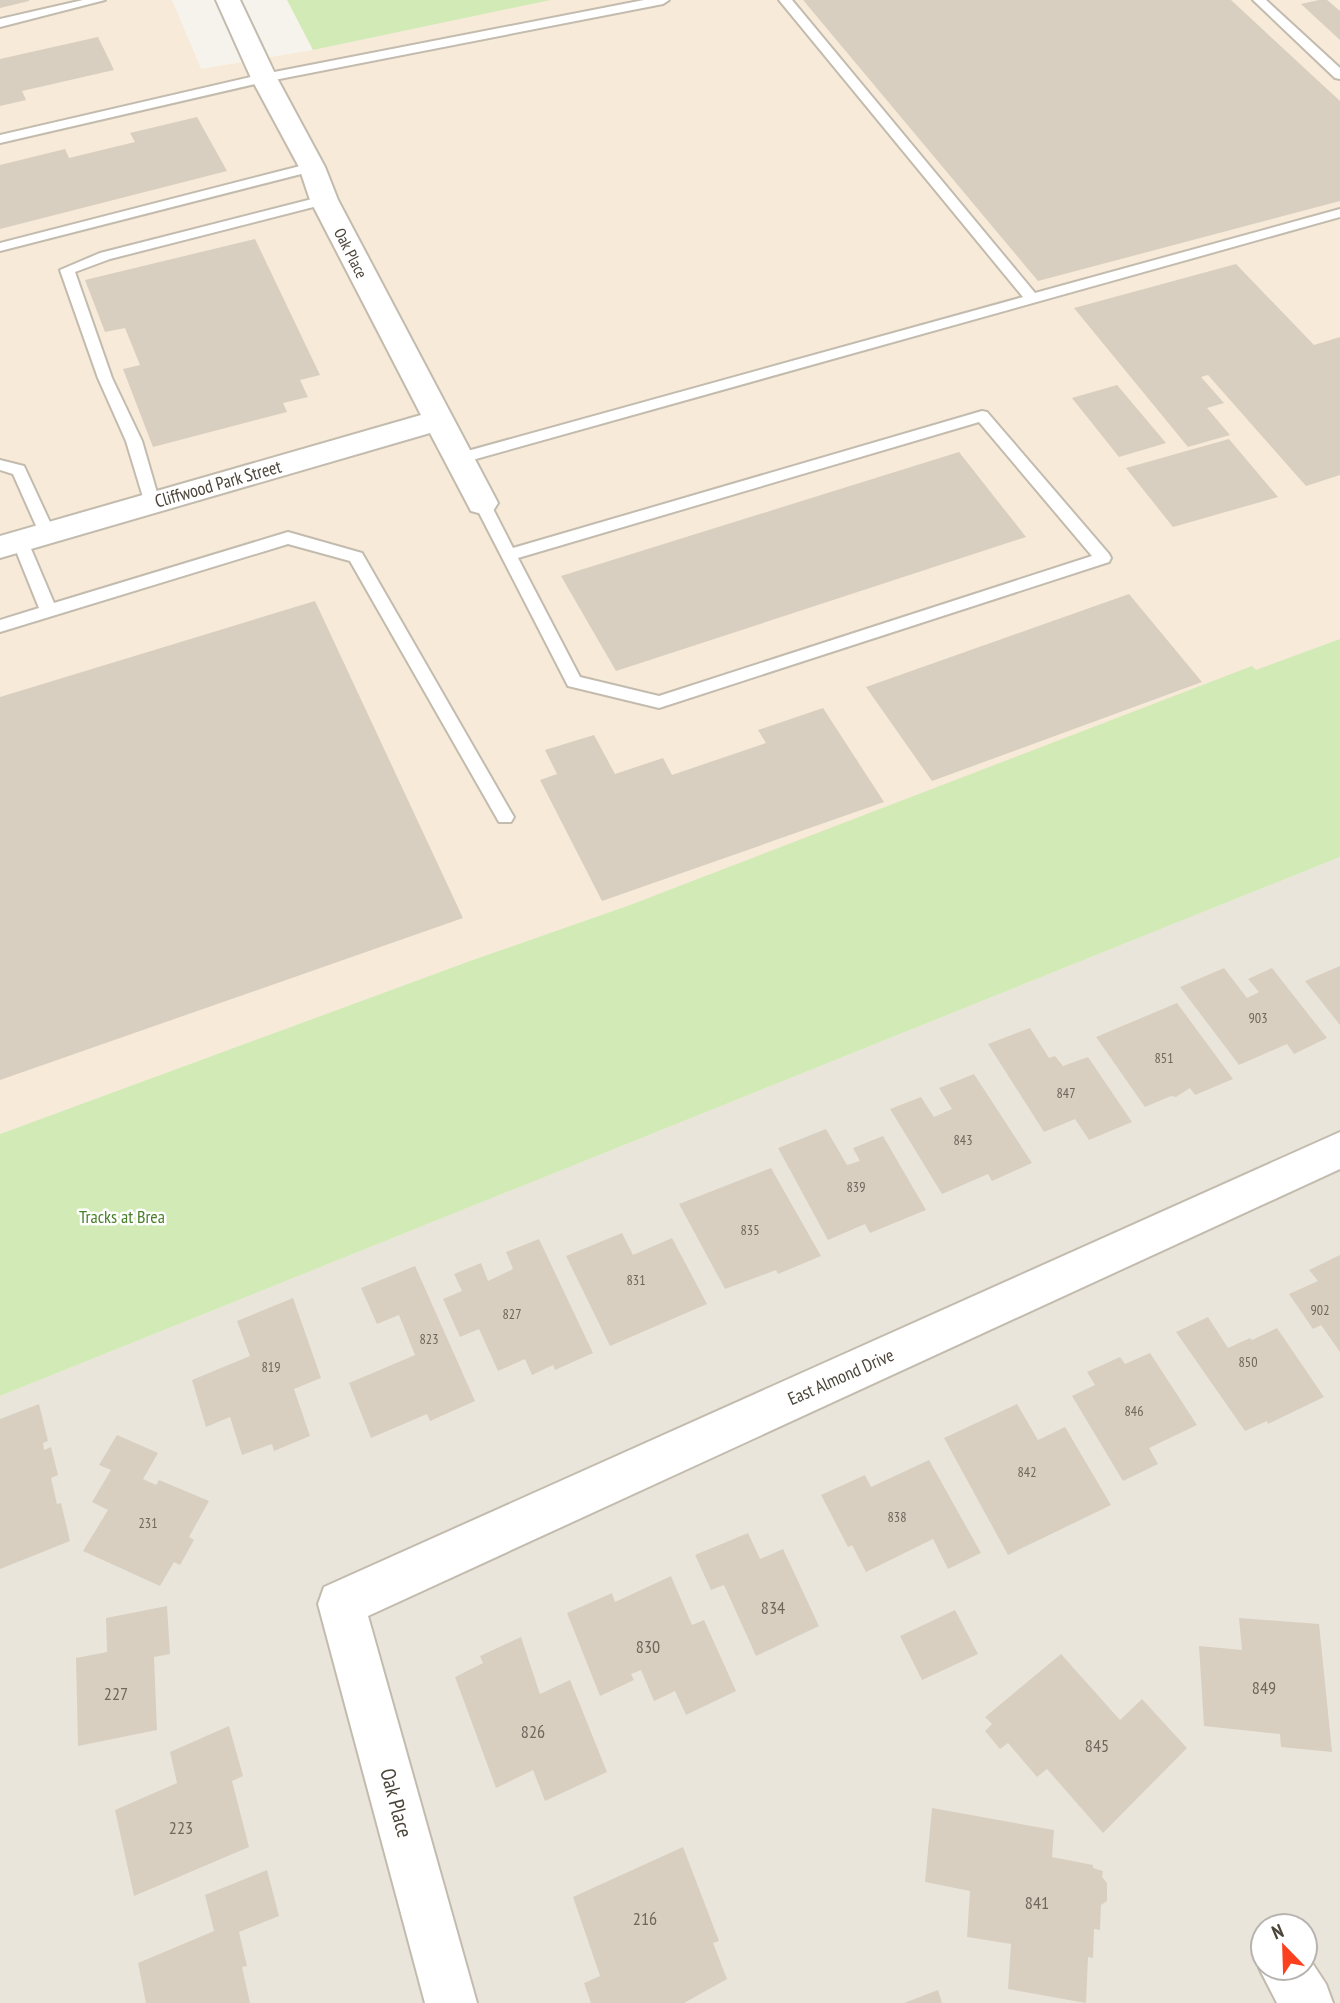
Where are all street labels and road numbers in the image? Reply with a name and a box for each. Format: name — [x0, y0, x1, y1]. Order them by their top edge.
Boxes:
street label: Oak Place — [330, 225, 372, 281]
street label: Cliffwood Park Street — [152, 454, 284, 513]
street label: East Almond Drive — [784, 1343, 897, 1410]
street label: Oak Place — [374, 1765, 419, 1840]

